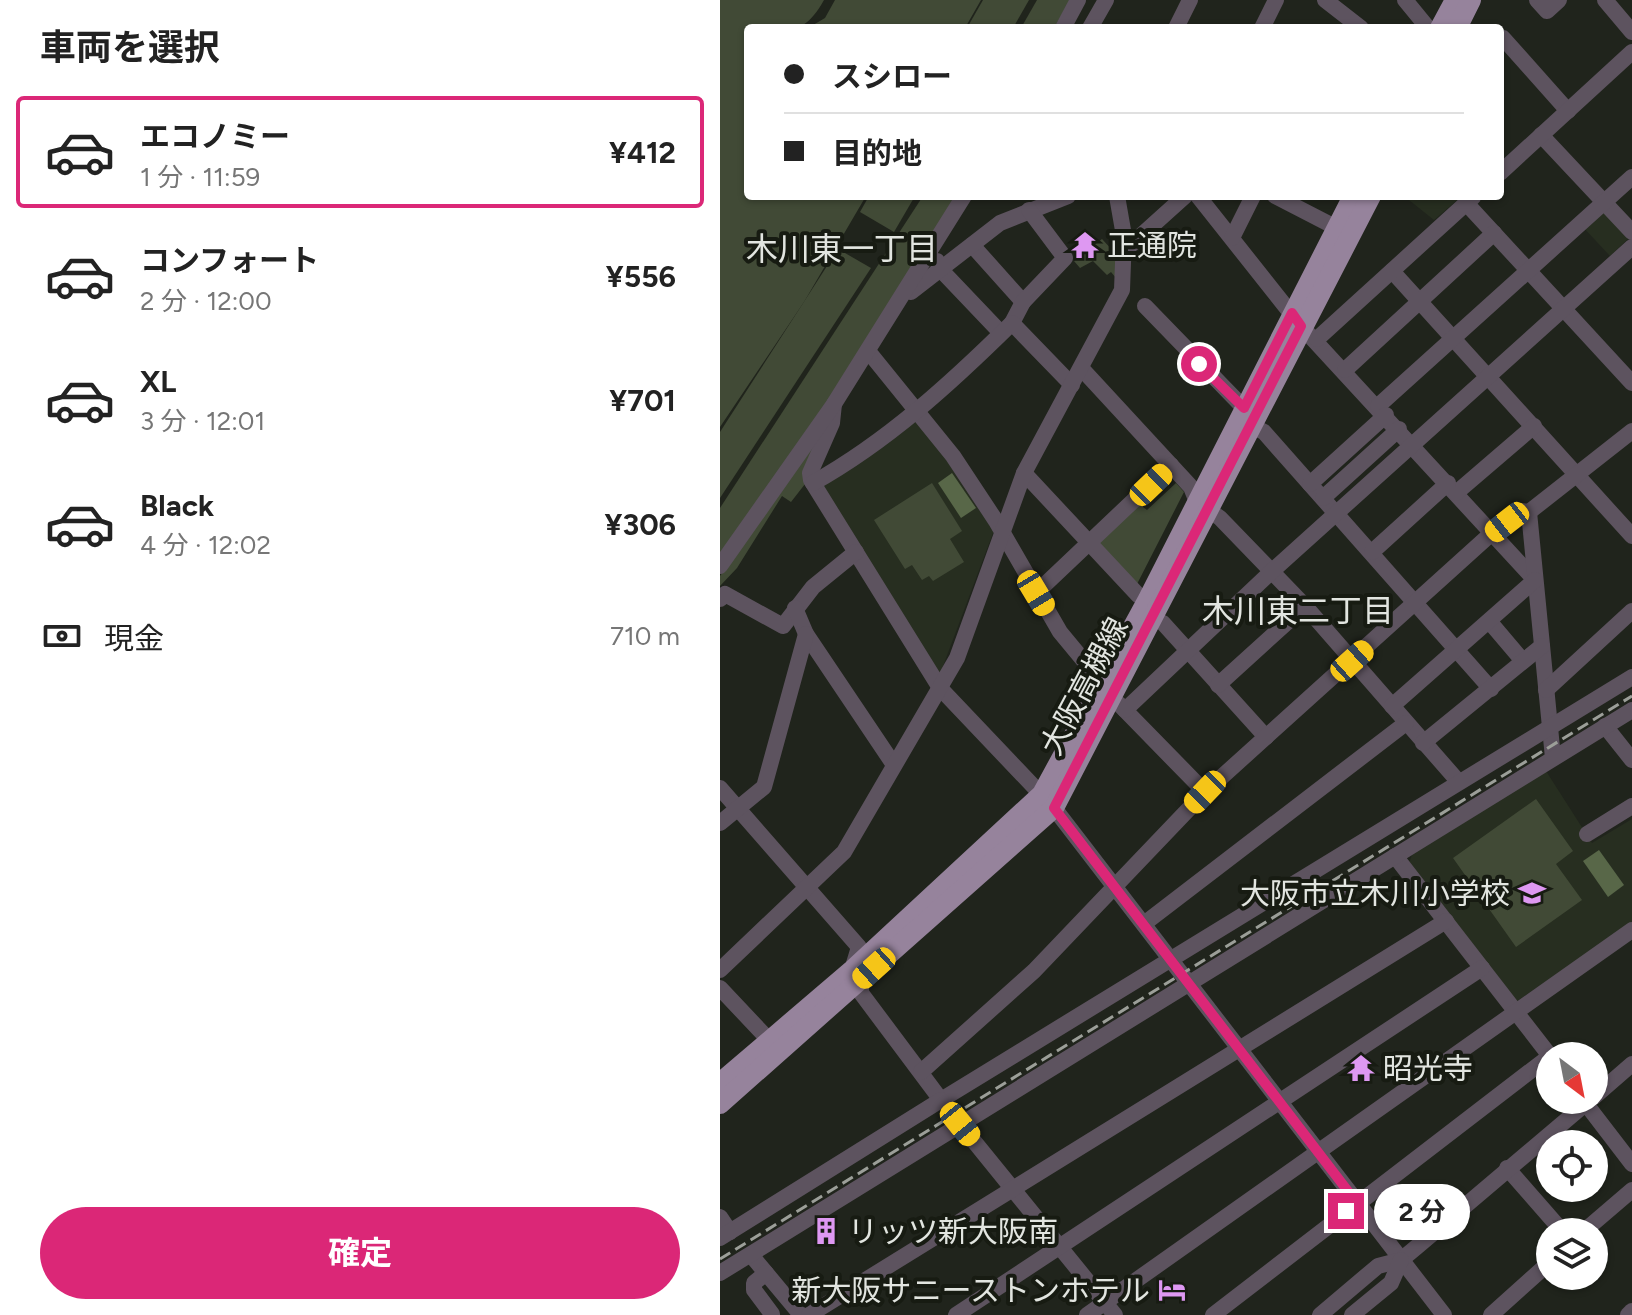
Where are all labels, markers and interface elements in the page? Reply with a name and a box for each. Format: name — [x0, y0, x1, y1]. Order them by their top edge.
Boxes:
text: 車両を選択 — [40, 26, 220, 69]
text: スシロー — [832, 58, 952, 95]
icon: car — [44, 116, 116, 188]
text: エコノミー — [140, 118, 290, 155]
text: ¥412 — [609, 134, 676, 171]
text: 目的地 — [832, 135, 922, 172]
text: 1 分 · 11:59 — [140, 161, 260, 193]
place label: 正通院 — [1107, 227, 1197, 264]
district label: 木川東一丁目 — [746, 230, 938, 268]
temple icon: 正通院 — [1070, 230, 1100, 260]
icon: car — [44, 240, 116, 312]
text: コンフォート — [140, 242, 319, 279]
text: ¥556 — [606, 258, 676, 295]
text: 2 分 · 12:00 — [140, 285, 272, 317]
route start — [1181, 346, 1217, 382]
text: XL — [140, 363, 176, 400]
icon: car — [44, 364, 116, 436]
text: ¥701 — [609, 382, 676, 419]
text: 3 分 · 12:01 — [140, 405, 265, 437]
car — [1125, 460, 1177, 510]
text: Black — [140, 487, 214, 524]
icon: car — [44, 488, 116, 560]
car — [1481, 498, 1533, 546]
text: ¥306 — [605, 506, 676, 543]
text: 4 分 · 12:02 — [140, 529, 271, 561]
car — [1013, 566, 1059, 620]
district label: 木川東二丁目 — [1202, 592, 1394, 630]
street label: 大阪高槻線 — [1032, 611, 1136, 761]
icon: cash — [40, 614, 84, 658]
text: 現金 — [104, 620, 164, 657]
text: 710 m — [610, 620, 680, 652]
car — [1326, 636, 1378, 686]
car — [1180, 766, 1230, 818]
place label: 大阪市立木川小学校 — [1240, 875, 1510, 912]
school or university icon: 大阪市立木川小学校 — [1517, 878, 1547, 908]
car — [848, 943, 900, 993]
north arrow — [1536, 1042, 1608, 1114]
map controls — [1536, 1042, 1608, 1290]
place label: 昭光寺 — [1383, 1050, 1473, 1087]
temple icon: 昭光寺 — [1346, 1053, 1376, 1083]
car — [936, 1098, 984, 1150]
button: locate — [1536, 1130, 1608, 1202]
callout: 2 分 — [1374, 1183, 1470, 1239]
route end — [1328, 1193, 1364, 1229]
text: 2 分 — [1398, 1196, 1446, 1228]
button: 確定 — [40, 1207, 680, 1299]
place label: リッツ新大阪南 — [848, 1213, 1058, 1250]
building icon: リッツ新大阪南 — [811, 1216, 841, 1246]
button: layers — [1536, 1218, 1608, 1290]
place label: 新大阪サニーストンホテル — [792, 1272, 1150, 1309]
hotel icon: 新大阪サニーストンホテル — [1157, 1275, 1187, 1305]

